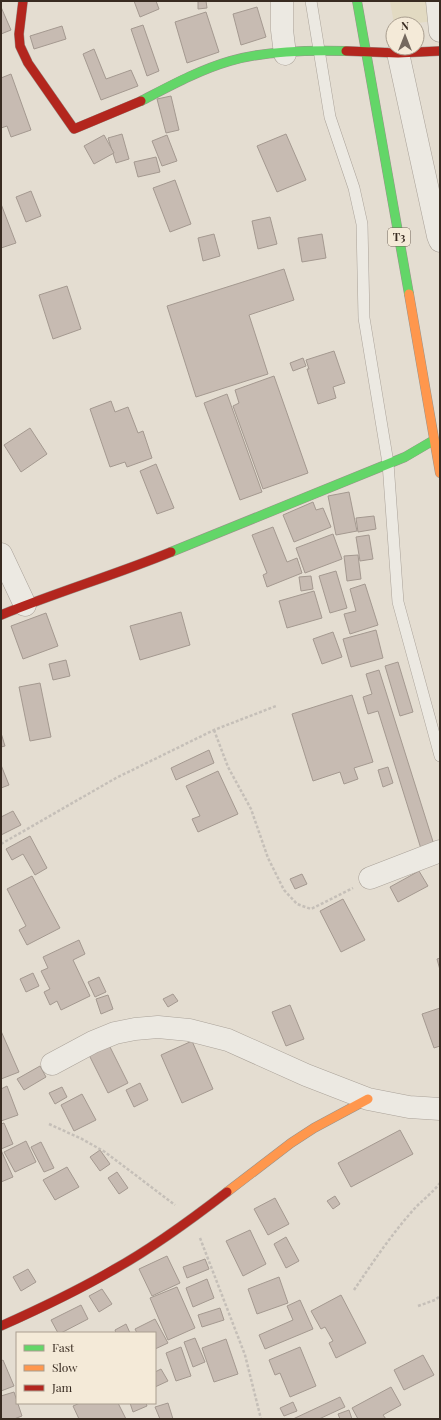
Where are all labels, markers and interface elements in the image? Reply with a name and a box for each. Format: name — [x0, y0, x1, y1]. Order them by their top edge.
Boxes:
north arrow — [385, 16, 425, 56]
text: N — [401, 18, 409, 33]
road number: T3 — [388, 228, 410, 246]
legend — [16, 1332, 156, 1404]
text: Fast — [52, 1339, 75, 1355]
text: Slow — [52, 1359, 78, 1375]
text: Jam — [51, 1379, 73, 1395]

